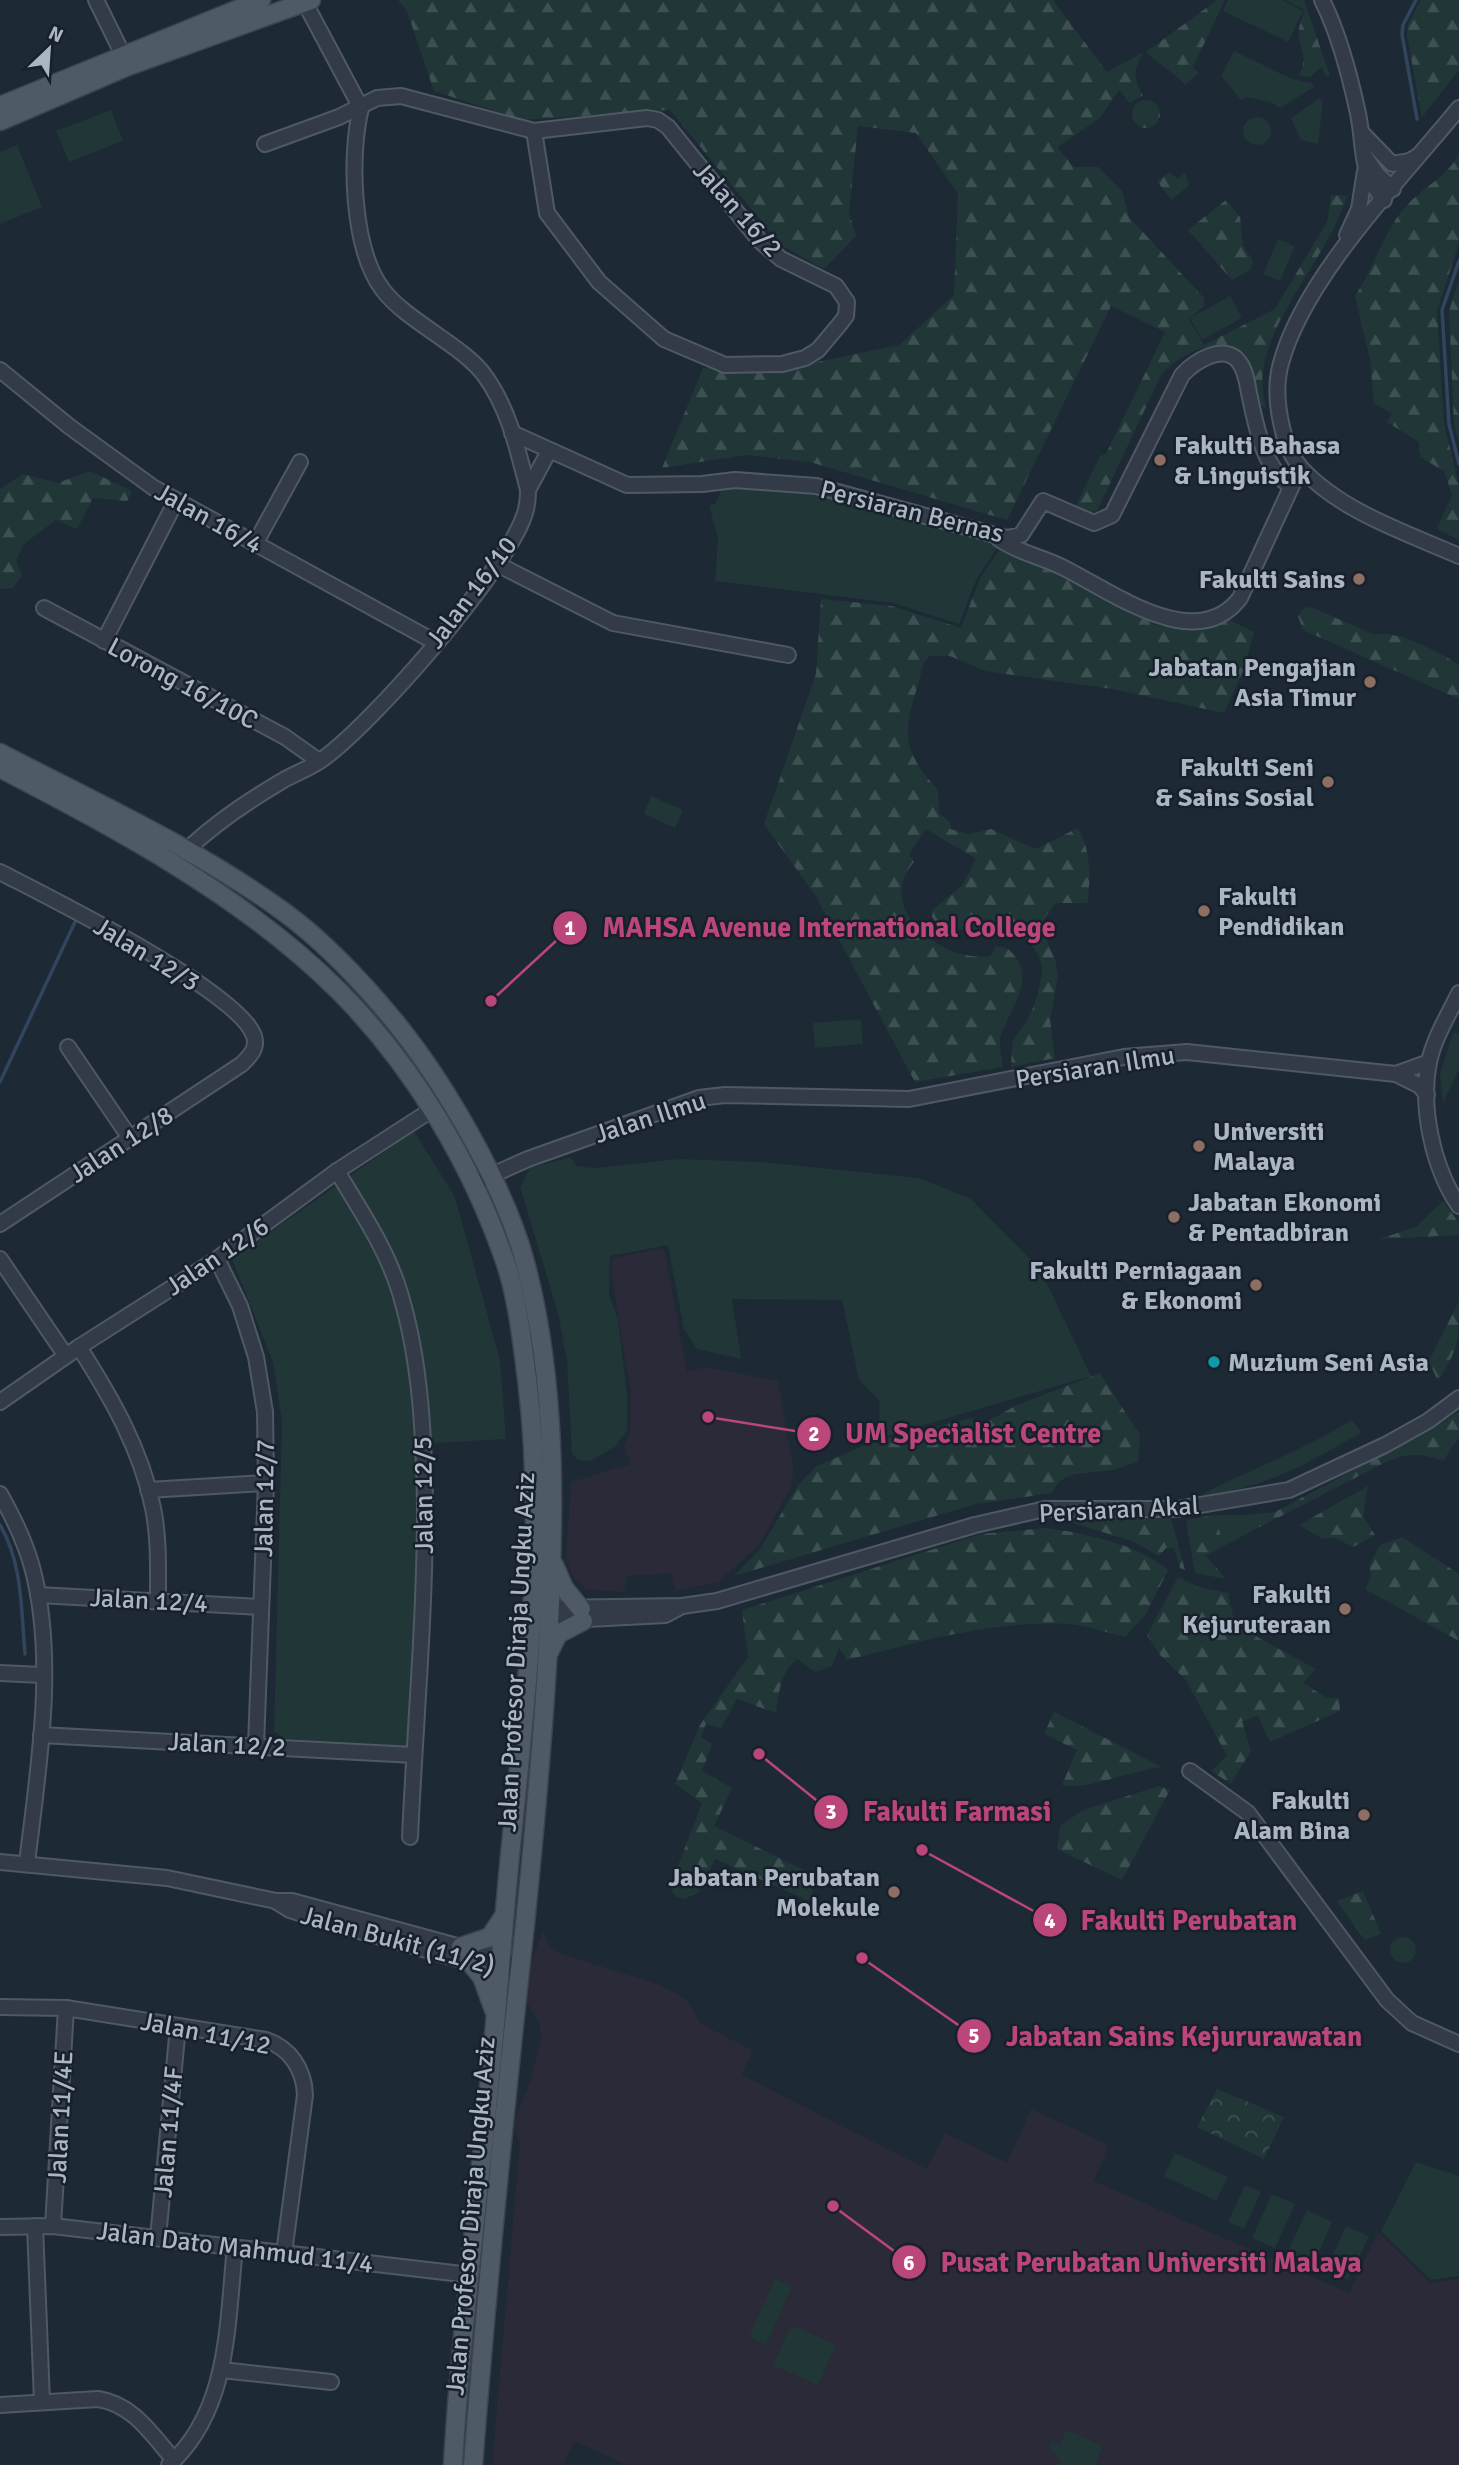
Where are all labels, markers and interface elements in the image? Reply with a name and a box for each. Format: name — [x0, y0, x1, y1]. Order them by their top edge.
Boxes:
north arrow — [14, 14, 84, 84]
text: N — [45, 21, 67, 48]
street label: Jalan 16/2 — [686, 155, 789, 264]
place label: Fakulti Bahasa & Linguistik — [1174, 430, 1340, 492]
marker: Fakulti Bahasa & Linguistik — [1152, 452, 1168, 468]
street label: Persiaran Bernas — [817, 474, 1007, 550]
street label: Jalan 16/4 — [149, 476, 268, 561]
street label: Jalan 16/10 — [419, 530, 524, 655]
place label: Fakulti Sains — [1199, 564, 1345, 596]
marker: Fakulti Sains — [1351, 571, 1367, 587]
street label: Lorong 16/10C — [102, 631, 263, 737]
place label: Jabatan Pengajian Asia Timur — [1148, 652, 1357, 714]
marker: Jabatan Pengajian Asia Timur — [1362, 674, 1378, 690]
place label: Fakulti Seni & Sains Sosial — [1155, 752, 1314, 814]
marker: Fakulti Seni & Sains Sosial — [1320, 774, 1336, 790]
place label: Fakulti Pendidikan — [1218, 881, 1345, 943]
callout: MAHSA Avenue International College — [553, 903, 1069, 952]
marker: Fakulti Pendidikan — [1196, 903, 1212, 919]
street label: Jalan 12/3 — [88, 911, 205, 999]
text: MAHSA Avenue International College — [602, 911, 1056, 945]
text: 1 — [564, 915, 576, 941]
street label: Persiaran Ilmu — [1013, 1040, 1177, 1096]
street label: Jalan Ilmu — [591, 1085, 710, 1151]
street label: Jalan 12/8 — [63, 1099, 180, 1190]
place label: Universiti Malaya — [1213, 1116, 1325, 1178]
marker: Universiti Malaya — [1191, 1138, 1207, 1154]
place label: Jabatan Ekonomi & Pentadbiran — [1188, 1187, 1381, 1249]
marker: Jabatan Ekonomi & Pentadbiran — [1166, 1209, 1182, 1225]
street label: Jalan 12/6 — [160, 1211, 275, 1303]
place label: Fakulti Perniagaan & Ekonomi — [1029, 1255, 1242, 1317]
marker: Fakulti Perniagaan & Ekonomi — [1248, 1277, 1264, 1293]
place label: Muzium Seni Asia — [1228, 1347, 1429, 1379]
marker: Muzium Seni Asia — [1206, 1354, 1222, 1370]
callout: UM Specialist Centre — [796, 1409, 1115, 1458]
text: UM Specialist Centre — [845, 1417, 1101, 1451]
text: 2 — [808, 1421, 820, 1447]
street label: Jalan 12/5 — [407, 1436, 441, 1554]
street label: Jalan 12/7 — [248, 1439, 282, 1557]
street label: Jalan Profesor Diraja Ungku Aziz — [492, 1471, 542, 1833]
street label: Persiaran Akal — [1038, 1490, 1200, 1530]
place label: Fakulti Kejuruteraan — [1182, 1579, 1331, 1641]
street label: Jalan 12/4 — [89, 1582, 209, 1620]
marker: Fakulti Kejuruteraan — [1337, 1601, 1353, 1617]
street label: Jalan 12/2 — [167, 1726, 287, 1764]
place label: Fakulti Alam Bina — [1234, 1785, 1350, 1847]
callout: Fakulti Farmasi — [813, 1787, 1065, 1836]
text: Fakulti Farmasi — [863, 1795, 1051, 1829]
text: 3 — [825, 1799, 837, 1825]
marker: Fakulti Alam Bina — [1356, 1807, 1372, 1823]
place label: Jabatan Perubatan Molekule — [668, 1862, 880, 1924]
marker: Jabatan Perubatan Molekule — [886, 1884, 902, 1900]
callout: Fakulti Perubatan — [1032, 1896, 1312, 1945]
street label: Jalan Bukit (11/2) — [297, 1900, 498, 1982]
text: Fakulti Perubatan — [1081, 1904, 1297, 1938]
text: 4 — [1044, 1908, 1056, 1934]
street label: Jalan 11/12 — [138, 2006, 274, 2062]
callout: Jabatan Sains Kejururawatan — [957, 2012, 1376, 2061]
text: Jabatan Sains Kejururawatan — [1006, 2020, 1362, 2054]
text: 5 — [968, 2023, 980, 2049]
street label: Jalan Profesor Diraja Ungku Aziz — [439, 2035, 503, 2397]
street label: Jalan 11/4E — [42, 2050, 80, 2184]
street label: Jalan 11/4F — [147, 2065, 191, 2199]
street label: Jalan Dato Mahmud 11/4 — [95, 2215, 375, 2281]
callout: Pusat Perubatan Universiti Malaya — [892, 2238, 1376, 2287]
text: Pusat Perubatan Universiti Malaya — [940, 2246, 1362, 2280]
text: 6 — [903, 2250, 915, 2276]

